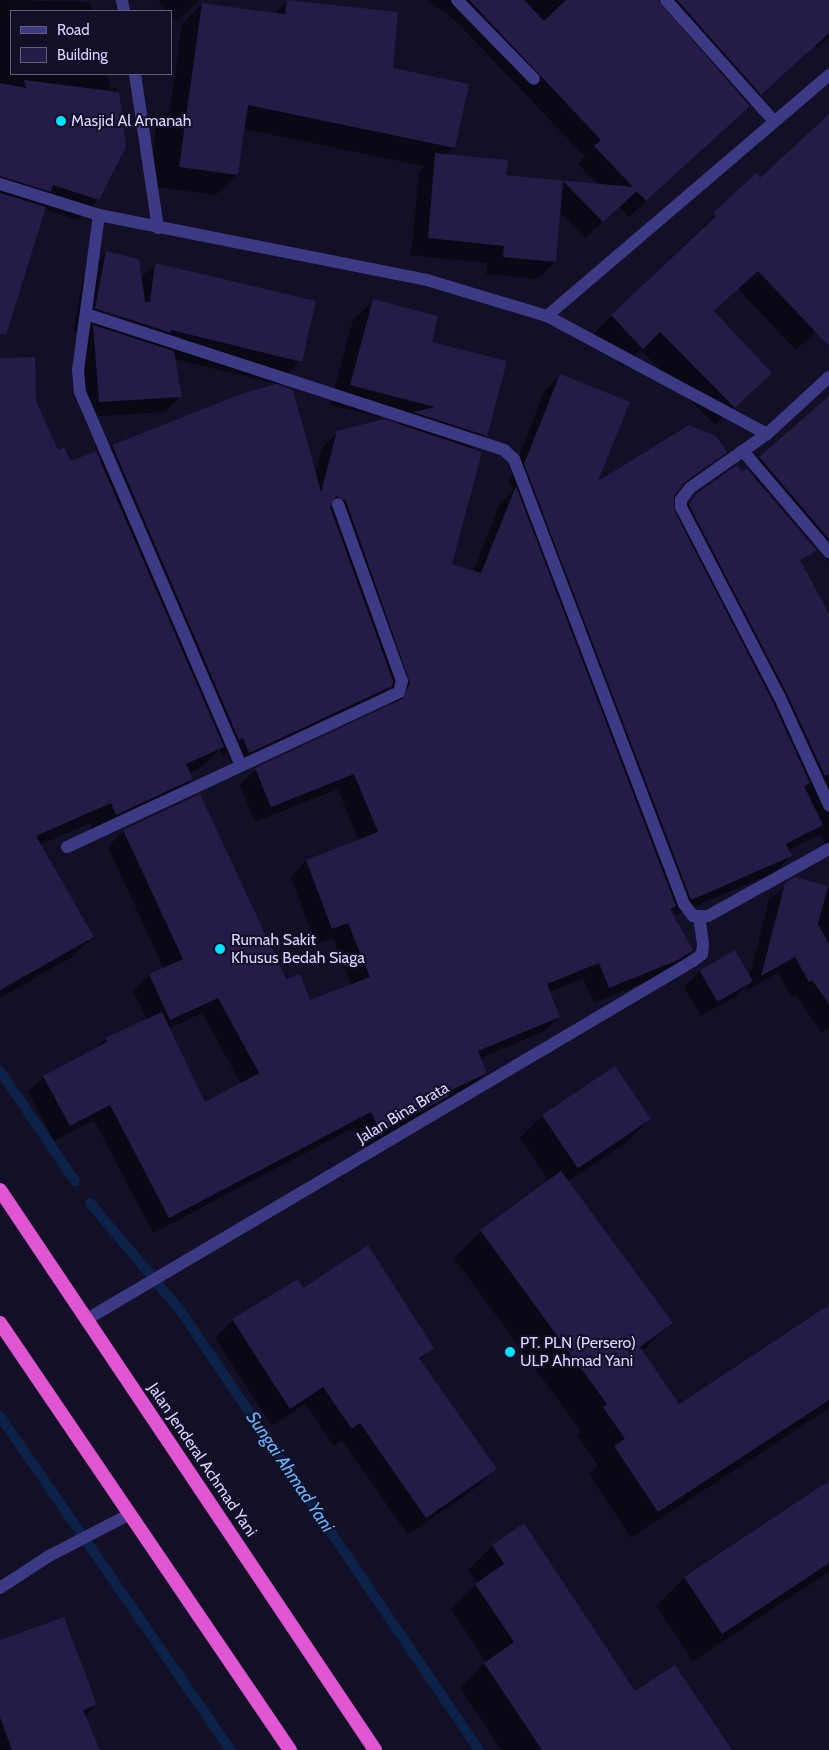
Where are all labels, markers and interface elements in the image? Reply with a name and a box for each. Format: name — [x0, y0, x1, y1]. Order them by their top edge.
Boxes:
legend — [10, 10, 172, 75]
text: Road — [57, 21, 90, 39]
text: Building — [57, 46, 108, 64]
place label: Masjid Al Amanah — [71, 111, 191, 131]
marker: Masjid Al Amanah — [55, 115, 67, 127]
place label: Rumah Sakit Khusus Bedah Siaga — [231, 930, 365, 968]
marker: Rumah Sakit Khusus Bedah Siaga — [213, 942, 227, 956]
street label: Jalan Bina Brata — [354, 1078, 452, 1148]
place label: PT. PLN (Persero) ULP Ahmad Yani — [520, 1333, 636, 1371]
marker: PT. PLN (Persero) ULP Ahmad Yani — [504, 1346, 516, 1358]
street label: Jalan Jenderal Achmad Yani — [143, 1379, 261, 1541]
water label: Sungai Ahmad Yani — [242, 1407, 338, 1537]

